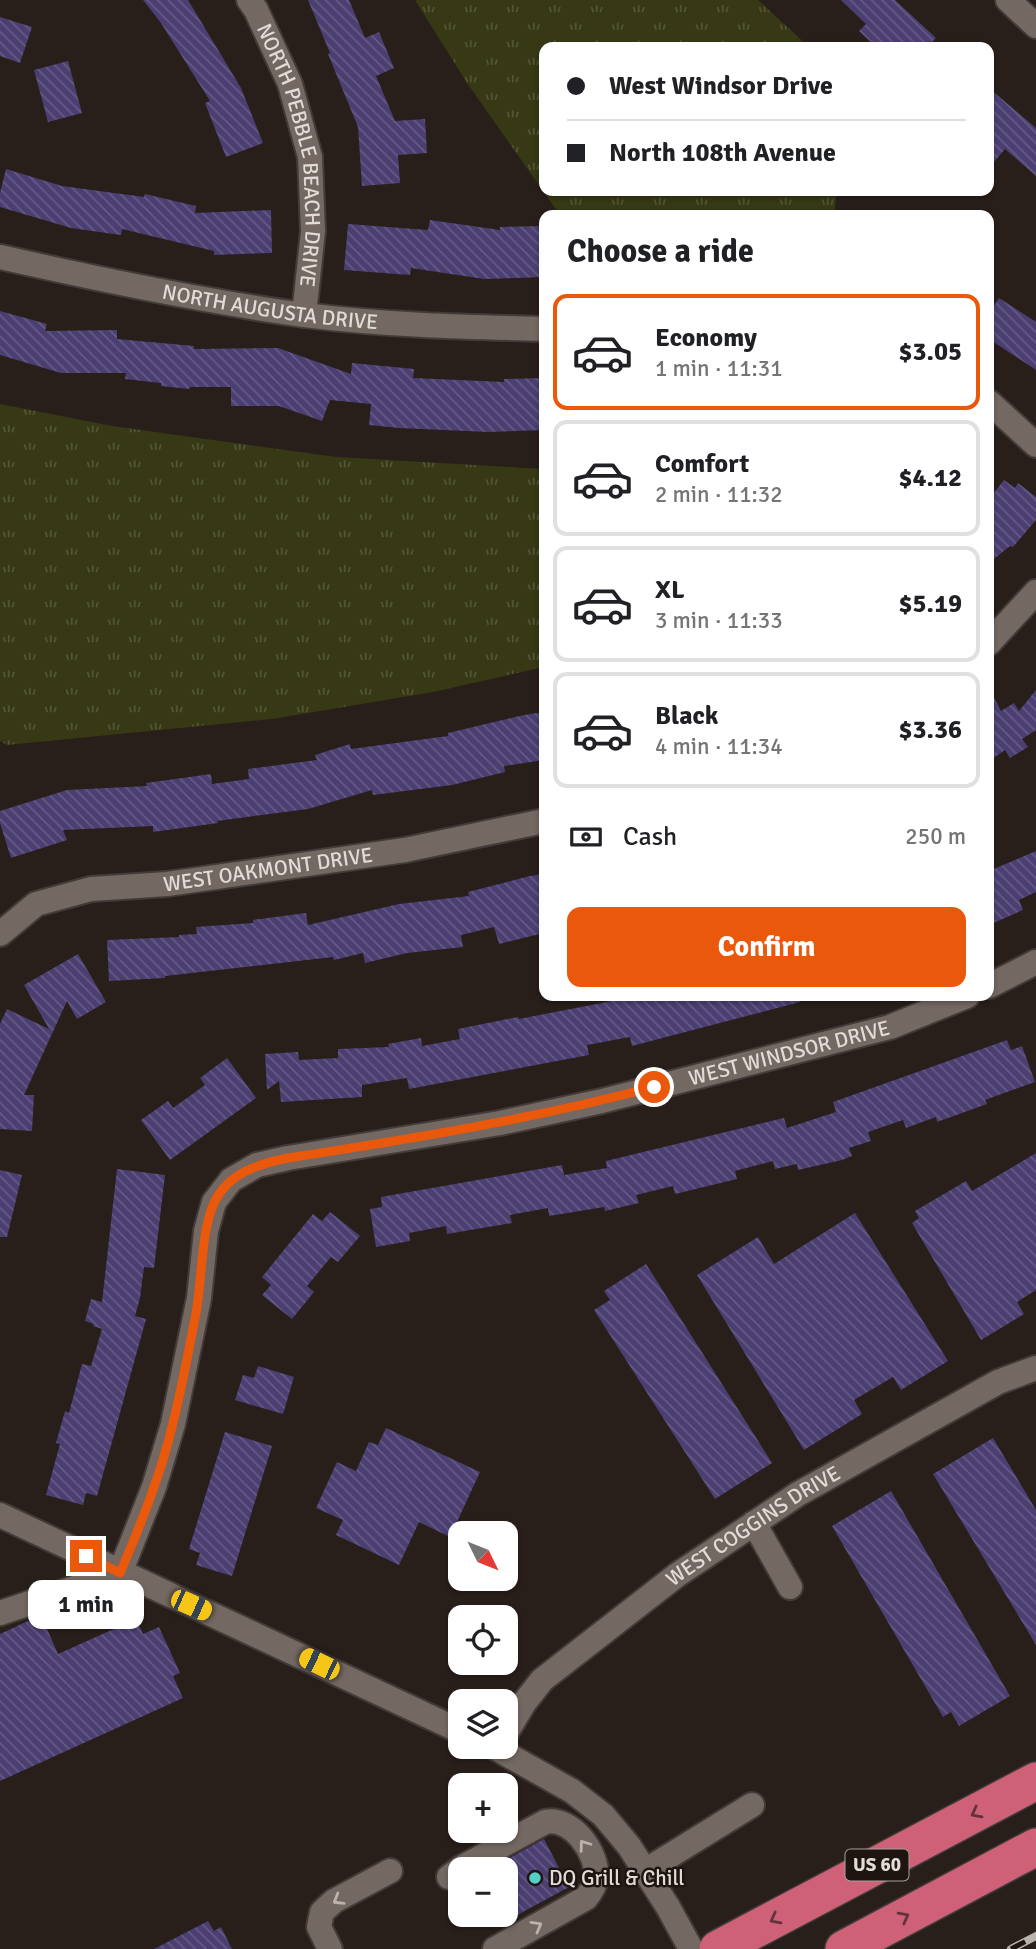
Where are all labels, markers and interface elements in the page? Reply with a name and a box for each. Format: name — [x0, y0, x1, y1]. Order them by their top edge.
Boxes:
street label: NORTH PEBBLE BEACH DRIVE — [251, 19, 326, 288]
text: West Windsor Drive — [609, 70, 833, 102]
text: North 108th Avenue — [609, 137, 836, 169]
text: Choose a ride — [567, 232, 754, 271]
street label: NORTH AUGUSTA DRIVE — [160, 279, 379, 335]
icon: car — [571, 321, 634, 384]
text: Economy — [655, 322, 757, 354]
text: $3.05 — [898, 336, 962, 368]
text: 1 min · 11:31 — [655, 354, 783, 383]
icon: car — [571, 447, 634, 510]
text: Comfort — [655, 448, 749, 480]
text: $4.12 — [898, 462, 962, 494]
text: 2 min · 11:32 — [655, 480, 783, 509]
icon: car — [571, 573, 634, 636]
text: XL — [655, 574, 685, 606]
text: $5.19 — [898, 588, 962, 620]
text: 3 min · 11:33 — [655, 606, 783, 635]
icon: car — [571, 699, 634, 762]
text: Black — [655, 700, 718, 732]
text: $3.36 — [898, 714, 962, 746]
text: 4 min · 11:34 — [655, 732, 783, 761]
icon: cash — [567, 818, 605, 856]
text: Cash — [623, 821, 677, 853]
text: 250 m — [905, 822, 966, 851]
street label: WEST OAKMONT DRIVE — [162, 842, 374, 897]
button: Confirm — [567, 907, 966, 987]
street label: WEST WINDSOR DRIVE — [686, 1015, 893, 1091]
route start — [638, 1071, 670, 1103]
street label: WEST COGGINS DRIVE — [661, 1460, 845, 1592]
north arrow — [448, 1521, 518, 1591]
map controls — [448, 1521, 518, 1927]
route end — [70, 1540, 102, 1572]
callout: 1 min — [28, 1580, 144, 1630]
car — [168, 1587, 215, 1623]
text: 1 min — [58, 1590, 114, 1619]
button: locate — [448, 1605, 518, 1675]
car — [296, 1645, 343, 1683]
button: layers — [448, 1689, 518, 1759]
button: + — [448, 1773, 518, 1843]
one-way arrow — [971, 1804, 983, 1818]
one-way arrow — [580, 1840, 592, 1853]
road number: US 60 — [846, 1850, 908, 1881]
button: − — [448, 1857, 518, 1927]
place label: DQ Grill & Chill — [549, 1865, 685, 1891]
marker: DQ Grill & Chill — [527, 1870, 543, 1886]
one-way arrow — [332, 1891, 345, 1904]
one-way arrow — [769, 1911, 782, 1924]
one-way arrow — [897, 1912, 909, 1925]
one-way arrow — [530, 1921, 542, 1934]

